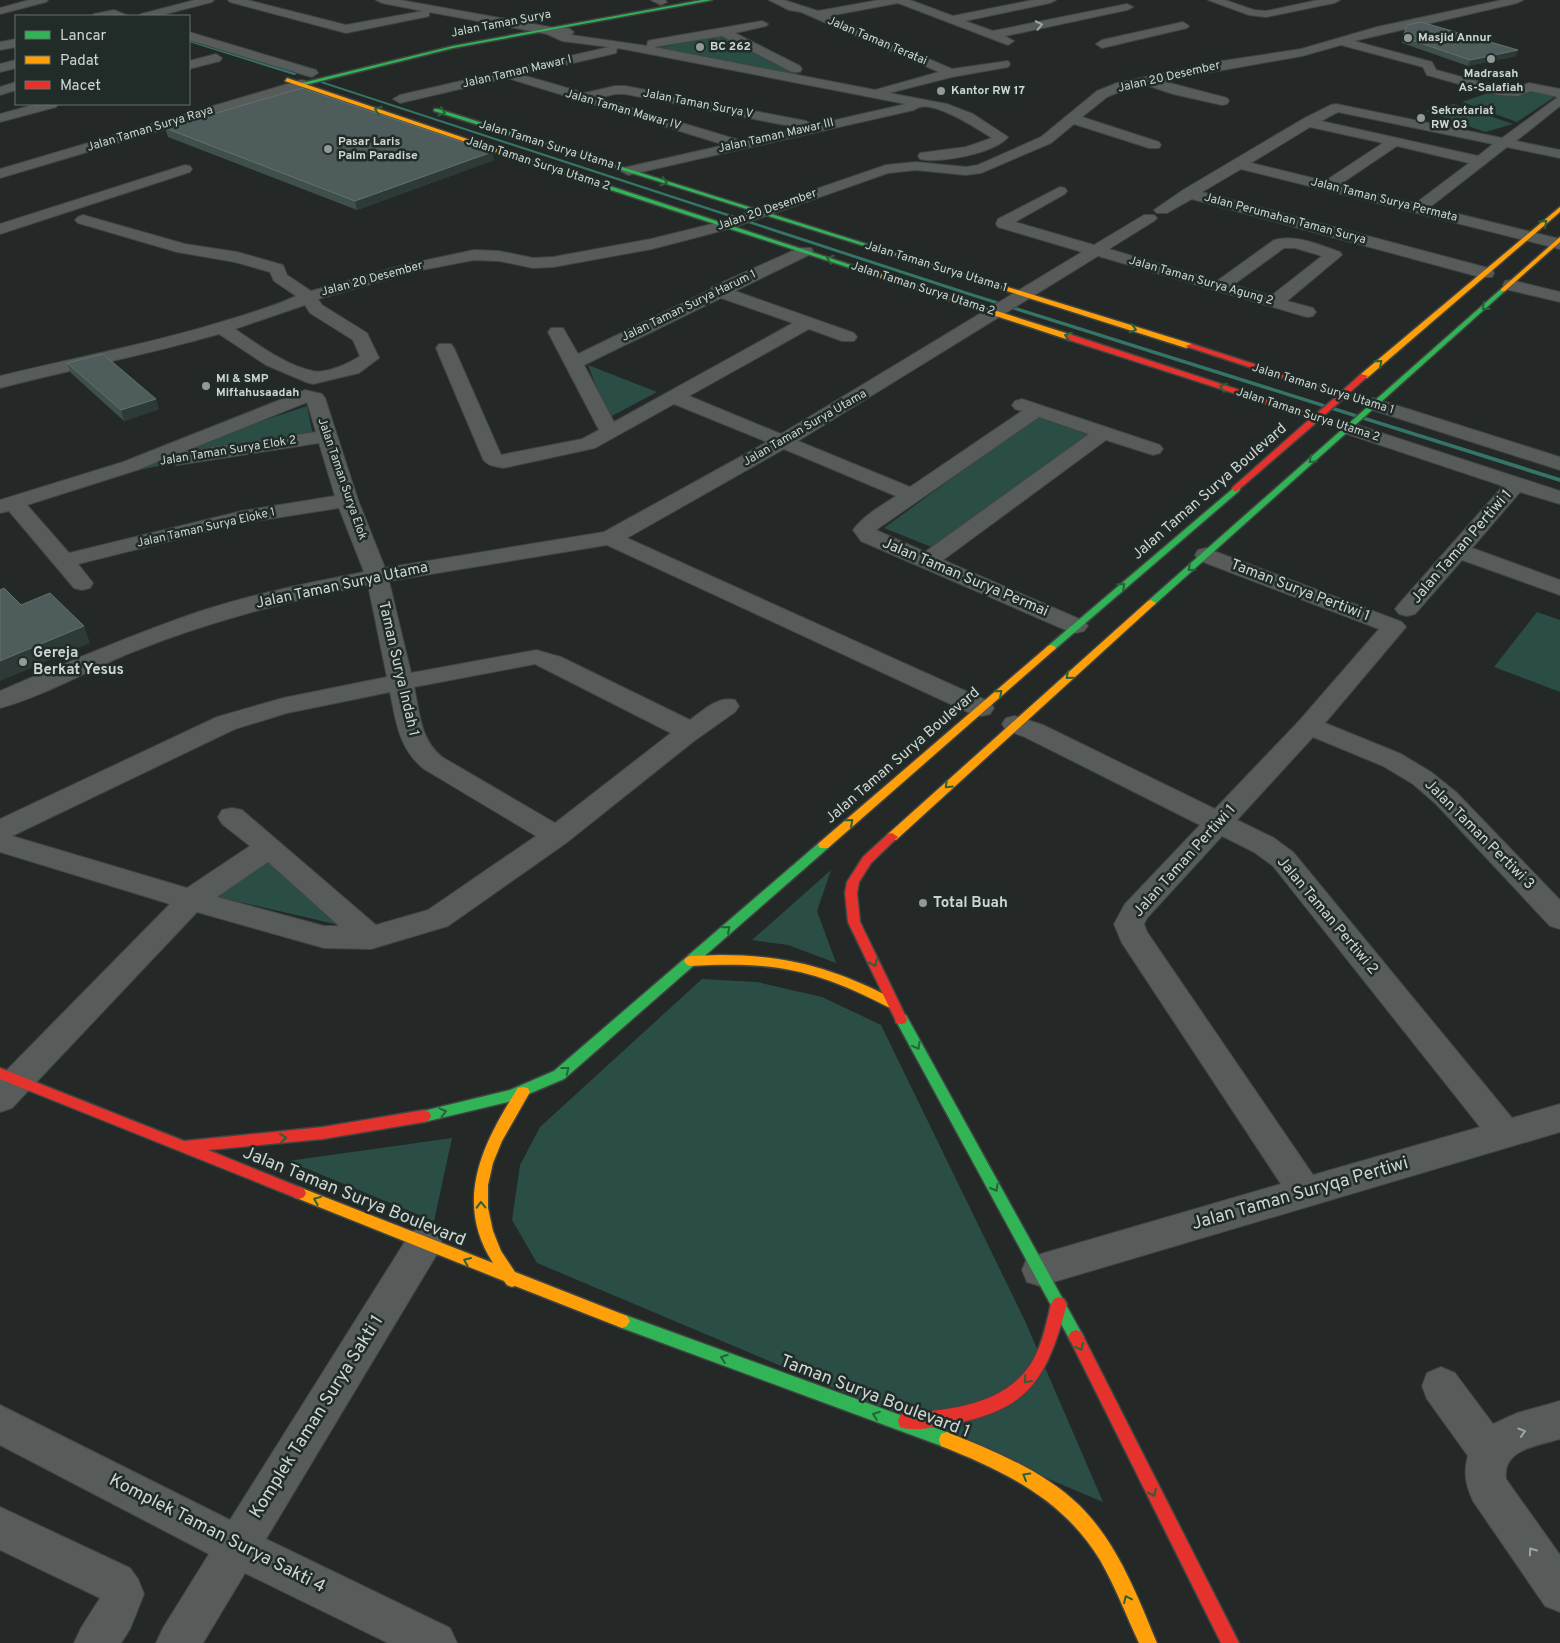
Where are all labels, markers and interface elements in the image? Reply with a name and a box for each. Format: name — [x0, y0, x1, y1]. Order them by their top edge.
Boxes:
street label: Jalan Taman Surya — [450, 6, 552, 42]
street label: Jalan Taman Teratai — [825, 13, 929, 69]
legend — [15, 15, 190, 105]
one-way arrow — [1035, 20, 1043, 31]
text: Lancar — [60, 27, 107, 46]
place label: Masjid Annur — [1418, 30, 1492, 46]
marker: Masjid Annur — [1402, 32, 1414, 44]
place label: BC 262 — [710, 39, 751, 55]
marker: BC 262 — [694, 41, 706, 53]
text: Padat — [60, 52, 99, 71]
street label: Jalan Taman Mawar I — [461, 52, 573, 92]
marker: Madrasah As-Salafiah — [1485, 53, 1497, 65]
street label: Jalan 20 Desember — [1116, 57, 1222, 97]
place label: Madrasah As-Salafiah — [1459, 66, 1523, 96]
text: Macet — [60, 77, 101, 96]
place label: Kantor RW 17 — [951, 83, 1025, 99]
street label: Jalan Taman Surya V — [642, 85, 755, 123]
marker: Kantor RW 17 — [935, 85, 947, 97]
street label: Jalan Taman Mawar IV — [563, 86, 683, 134]
street label: Jalan Taman Surya Raya — [85, 102, 215, 156]
place label: Sekretariat RW 03 — [1431, 103, 1494, 133]
one-way arrow — [374, 106, 382, 116]
one-way arrow — [438, 107, 446, 117]
marker: Sekretariat RW 03 — [1415, 112, 1427, 124]
street label: Jalan Taman Mawar III — [716, 115, 836, 157]
street label: Jalan Taman Surya Utama 1 — [477, 117, 623, 175]
street label: Jalan Taman Surya Utama 2 — [464, 133, 612, 195]
place label: Pasar Laris Palm Paradise — [338, 134, 418, 164]
marker: Pasar Laris Palm Paradise — [322, 143, 334, 155]
street label: Jalan Taman Surya Permata — [1309, 174, 1459, 226]
one-way arrow — [660, 176, 668, 186]
street label: Jalan 20 Desember — [715, 185, 819, 235]
street label: Jalan Perumahan Taman Surya — [1202, 190, 1368, 248]
one-way arrow — [1539, 220, 1548, 229]
street label: Jalan Taman Surya Utama 1 — [863, 238, 1009, 296]
street label: Jalan Taman Surya Agung 2 — [1127, 253, 1275, 309]
one-way arrow — [827, 255, 835, 265]
street label: Jalan 20 Desember — [319, 258, 425, 300]
street label: Jalan Taman Surya Utama 2 — [849, 258, 997, 320]
street label: Jalan Taman Surya Harum 1 — [619, 266, 759, 346]
one-way arrow — [1482, 302, 1491, 311]
one-way arrow — [1128, 324, 1137, 334]
one-way arrow — [1065, 332, 1073, 342]
street label: Jalan Taman Surya Utama 1 — [1250, 360, 1396, 418]
one-way arrow — [1374, 360, 1383, 369]
place label: MI & SMP Miftahusaadah — [216, 371, 299, 401]
marker: MI & SMP Miftahusaadah — [200, 380, 212, 392]
one-way arrow — [1219, 382, 1227, 392]
street label: Jalan Taman Surya Utama 2 — [1234, 384, 1382, 446]
street label: Jalan Taman Surya Utama — [740, 386, 870, 470]
street label: Jalan Taman Surya Elok — [314, 416, 370, 542]
street label: Jalan Taman Surya Boulevard — [1129, 420, 1291, 564]
street label: Jalan Taman Surya Elok 2 — [159, 432, 297, 470]
one-way arrow — [1309, 454, 1318, 463]
street label: Jalan Taman Pertiwi 1 — [1407, 486, 1517, 608]
street label: Jalan Taman Surya Eloke 1 — [135, 504, 277, 552]
street label: Jalan Taman Surya Permai — [879, 534, 1051, 622]
street label: Taman Surya Pertiwi 1 — [1228, 556, 1372, 626]
street label: Jalan Taman Surya Utama — [254, 558, 430, 614]
one-way arrow — [1187, 563, 1196, 572]
one-way arrow — [1116, 584, 1125, 592]
street label: Taman Surya Indah 1 — [373, 600, 423, 738]
place label: Gereja Berkat Yesus — [33, 644, 124, 680]
marker: Gereja Berkat Yesus — [17, 656, 29, 668]
one-way arrow — [1066, 670, 1075, 679]
street label: Jalan Taman Surya Boulevard — [822, 684, 984, 828]
one-way arrow — [993, 689, 1002, 698]
street label: Jalan Taman Pertiwi 3 — [1420, 776, 1538, 894]
one-way arrow — [945, 779, 954, 788]
street label: Jalan Taman Pertiwi 1 — [1130, 801, 1240, 921]
one-way arrow — [844, 819, 853, 828]
street label: Jalan Taman Pertiwi 2 — [1272, 853, 1382, 979]
place label: Total Buah — [933, 894, 1008, 913]
marker: Total Buah — [917, 897, 929, 909]
one-way arrow — [721, 926, 730, 934]
one-way arrow — [868, 958, 878, 967]
one-way arrow — [910, 1041, 920, 1050]
one-way arrow — [560, 1067, 569, 1075]
one-way arrow — [439, 1107, 447, 1118]
one-way arrow — [279, 1133, 287, 1144]
street label: Jalan Taman Surya Boulevard — [239, 1142, 469, 1252]
street label: Jalan Taman Suryqa Pertiwi — [1189, 1152, 1411, 1236]
one-way arrow — [989, 1183, 999, 1192]
one-way arrow — [313, 1196, 322, 1206]
one-way arrow — [476, 1200, 486, 1208]
one-way arrow — [463, 1257, 472, 1268]
street label: Komplek Taman Surya Sakti 1 — [245, 1311, 389, 1523]
one-way arrow — [1074, 1342, 1085, 1351]
street label: Taman Surya Boulevard 1 — [777, 1350, 973, 1444]
one-way arrow — [720, 1354, 728, 1364]
one-way arrow — [1023, 1374, 1032, 1383]
one-way arrow — [872, 1411, 881, 1421]
one-way arrow — [1517, 1428, 1526, 1438]
street label: Komplek Taman Surya Sakti 4 — [105, 1469, 329, 1599]
one-way arrow — [1023, 1473, 1032, 1483]
one-way arrow — [1147, 1487, 1157, 1496]
one-way arrow — [1529, 1547, 1538, 1557]
one-way arrow — [1123, 1595, 1133, 1604]

